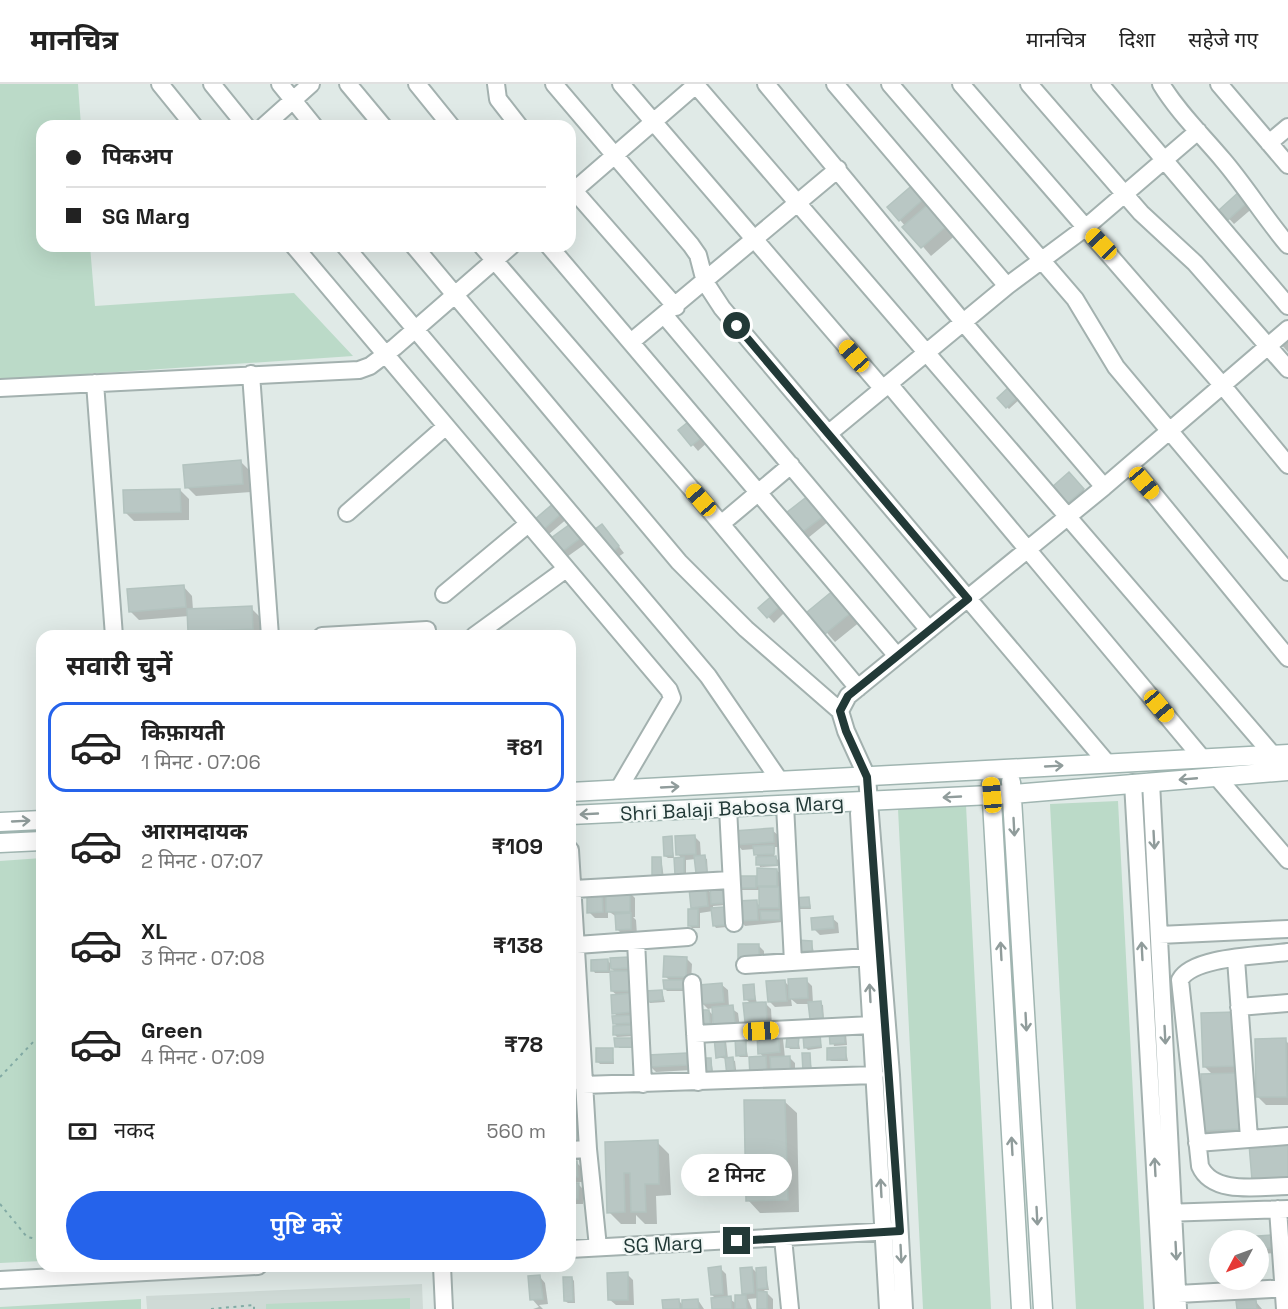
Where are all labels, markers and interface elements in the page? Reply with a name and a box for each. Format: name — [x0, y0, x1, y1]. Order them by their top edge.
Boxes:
text: मानचित्र — [30, 22, 118, 58]
text: मानचित्र — [1026, 26, 1086, 53]
text: दिशा — [1119, 26, 1155, 53]
text: सहेजे गए — [1188, 26, 1258, 53]
text: पिकअप — [102, 142, 173, 170]
text: SG Marg — [102, 202, 190, 230]
car — [1082, 225, 1120, 263]
route start — [723, 312, 750, 339]
car — [835, 337, 873, 375]
car — [1126, 463, 1162, 503]
car — [682, 481, 720, 519]
text: सवारी चुनें — [66, 648, 172, 683]
car — [1141, 686, 1177, 726]
text: किफ़ायती — [141, 718, 225, 746]
icon: car — [69, 720, 123, 774]
text: ₹81 — [506, 733, 543, 761]
text: 1 मिनट · 07:06 — [141, 749, 261, 775]
one-way arrow — [1043, 761, 1063, 772]
one-way arrow — [1178, 774, 1198, 785]
car — [981, 776, 1003, 814]
one-way arrow — [660, 781, 680, 792]
street label: Shri Balaji Babosa Marg — [619, 789, 845, 827]
one-way arrow — [942, 792, 962, 803]
one-way arrow — [579, 809, 599, 820]
one-way arrow — [11, 816, 30, 827]
one-way arrow — [1008, 816, 1019, 836]
text: आरामदायक — [141, 817, 248, 845]
icon: car — [69, 819, 123, 873]
one-way arrow — [1149, 830, 1160, 850]
text: ₹109 — [492, 832, 543, 860]
text: 2 मिनट · 07:07 — [141, 848, 263, 874]
text: XL — [141, 917, 167, 945]
icon: car — [69, 918, 123, 972]
text: ₹138 — [493, 931, 543, 959]
one-way arrow — [995, 942, 1006, 962]
one-way arrow — [1137, 942, 1148, 962]
text: 3 मिनट · 07:08 — [141, 945, 265, 971]
one-way arrow — [864, 984, 875, 1004]
one-way arrow — [1020, 1011, 1031, 1031]
text: Green — [141, 1016, 203, 1044]
icon: car — [69, 1017, 123, 1071]
car — [743, 1021, 779, 1041]
one-way arrow — [1159, 1025, 1170, 1045]
text: ₹78 — [504, 1030, 543, 1058]
text: 4 मिनट · 07:09 — [141, 1044, 265, 1070]
icon: cash — [66, 1115, 99, 1148]
text: नकद — [114, 1116, 155, 1144]
text: 560 m — [487, 1118, 546, 1144]
one-way arrow — [1006, 1136, 1017, 1156]
callout: 2 मिनट — [682, 1154, 792, 1196]
one-way arrow — [1149, 1157, 1160, 1177]
text: 2 मिनट — [708, 1162, 765, 1188]
one-way arrow — [876, 1178, 887, 1198]
button: पुष्टि करें — [66, 1191, 546, 1260]
one-way arrow — [1032, 1206, 1043, 1226]
route end — [723, 1227, 750, 1254]
street label: SG Marg — [623, 1229, 703, 1259]
north arrow — [1209, 1230, 1269, 1290]
map controls — [1209, 1230, 1269, 1290]
one-way arrow — [1170, 1240, 1181, 1260]
one-way arrow — [895, 1243, 906, 1263]

